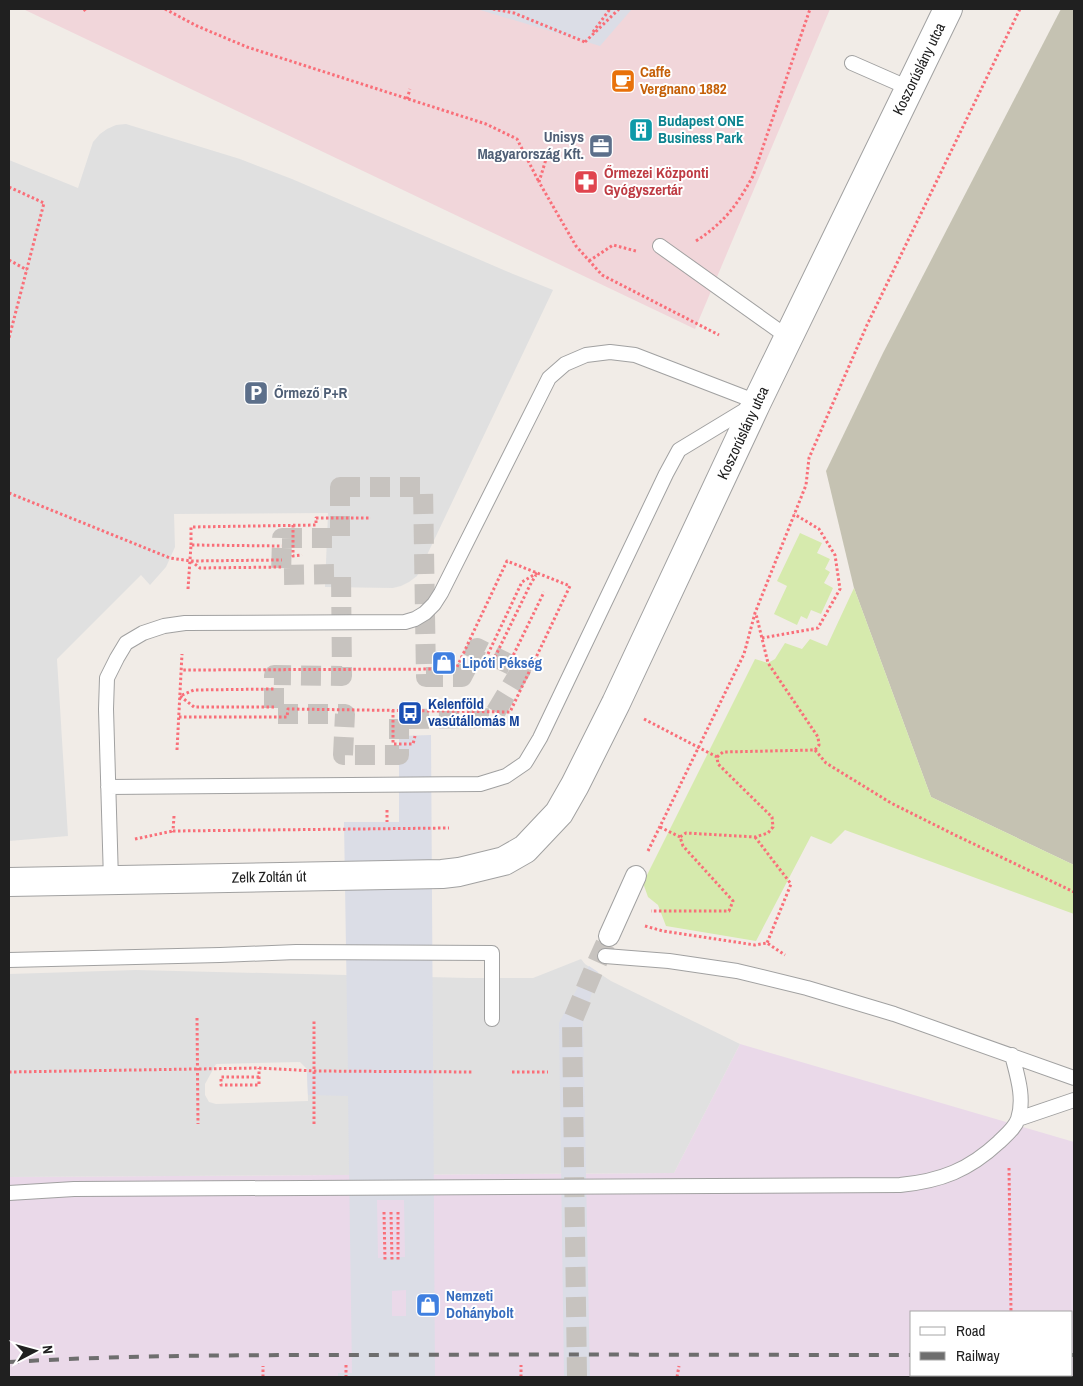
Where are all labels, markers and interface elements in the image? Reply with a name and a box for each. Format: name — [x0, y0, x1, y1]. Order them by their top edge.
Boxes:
street label: Koszorúslány utca — [887, 19, 950, 119]
place label: Caffe Vergnano 1882 — [640, 61, 727, 99]
cafe icon: Caffe Vergnano 1882 — [610, 68, 636, 94]
place label: Budapest ONE Business Park — [658, 110, 744, 148]
building icon: Budapest ONE Business Park — [628, 117, 654, 143]
place label: Unisys Magyarország Kft. — [477, 126, 584, 164]
office icon: Unisys Magyarország Kft. — [588, 133, 614, 159]
place label: Őrmezei Központi Gyógyszertár — [604, 162, 709, 200]
pharmacy icon: Őrmezei Központi Gyógyszertár — [573, 169, 599, 195]
parking icon: Őrmező P+R — [243, 380, 269, 406]
place label: Őrmező P+R — [274, 382, 348, 403]
street label: Koszorúslány utca — [712, 383, 773, 483]
shop icon: Lipóti Pékség — [431, 650, 457, 676]
place label: Lipóti Pékség — [462, 652, 542, 673]
place label: Kelenföld vasútállomás M — [428, 693, 520, 731]
bus stop icon: Kelenföld vasútállomás M — [397, 700, 423, 726]
street label: Zelk Zoltán út — [232, 865, 307, 888]
place label: Nemzeti Dohánybolt — [446, 1285, 514, 1323]
shop icon: Nemzeti Dohánybolt — [415, 1292, 441, 1318]
legend — [910, 1311, 1073, 1376]
text: Road — [956, 1320, 985, 1341]
north arrow — [10, 1326, 60, 1376]
text: N — [39, 1345, 57, 1355]
text: Railway — [956, 1345, 1001, 1366]

